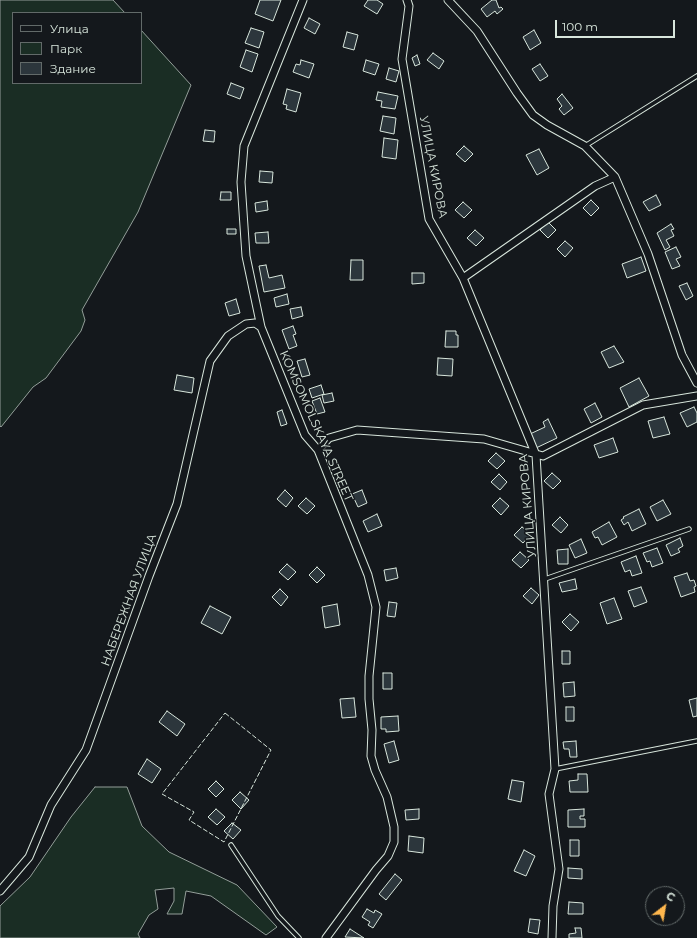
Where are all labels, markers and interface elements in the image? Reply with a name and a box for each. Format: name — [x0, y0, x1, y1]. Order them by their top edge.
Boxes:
legend — [12, 12, 142, 84]
scale bar — [557, 12, 677, 38]
text: 100 m — [562, 19, 598, 34]
text: Улица — [50, 21, 89, 36]
text: Парк — [50, 41, 82, 56]
text: Здание — [50, 61, 96, 76]
street label: УЛИЦА КИРОВА — [416, 115, 450, 219]
street label: KOMSOMOLSKAYA STREET — [276, 348, 356, 504]
street label: УЛИЦА КИРОВА — [516, 454, 540, 558]
street label: НАБЕРЕЖНАЯ УЛИЦА — [98, 532, 160, 668]
north arrow — [645, 886, 685, 926]
text: С — [664, 889, 678, 905]

